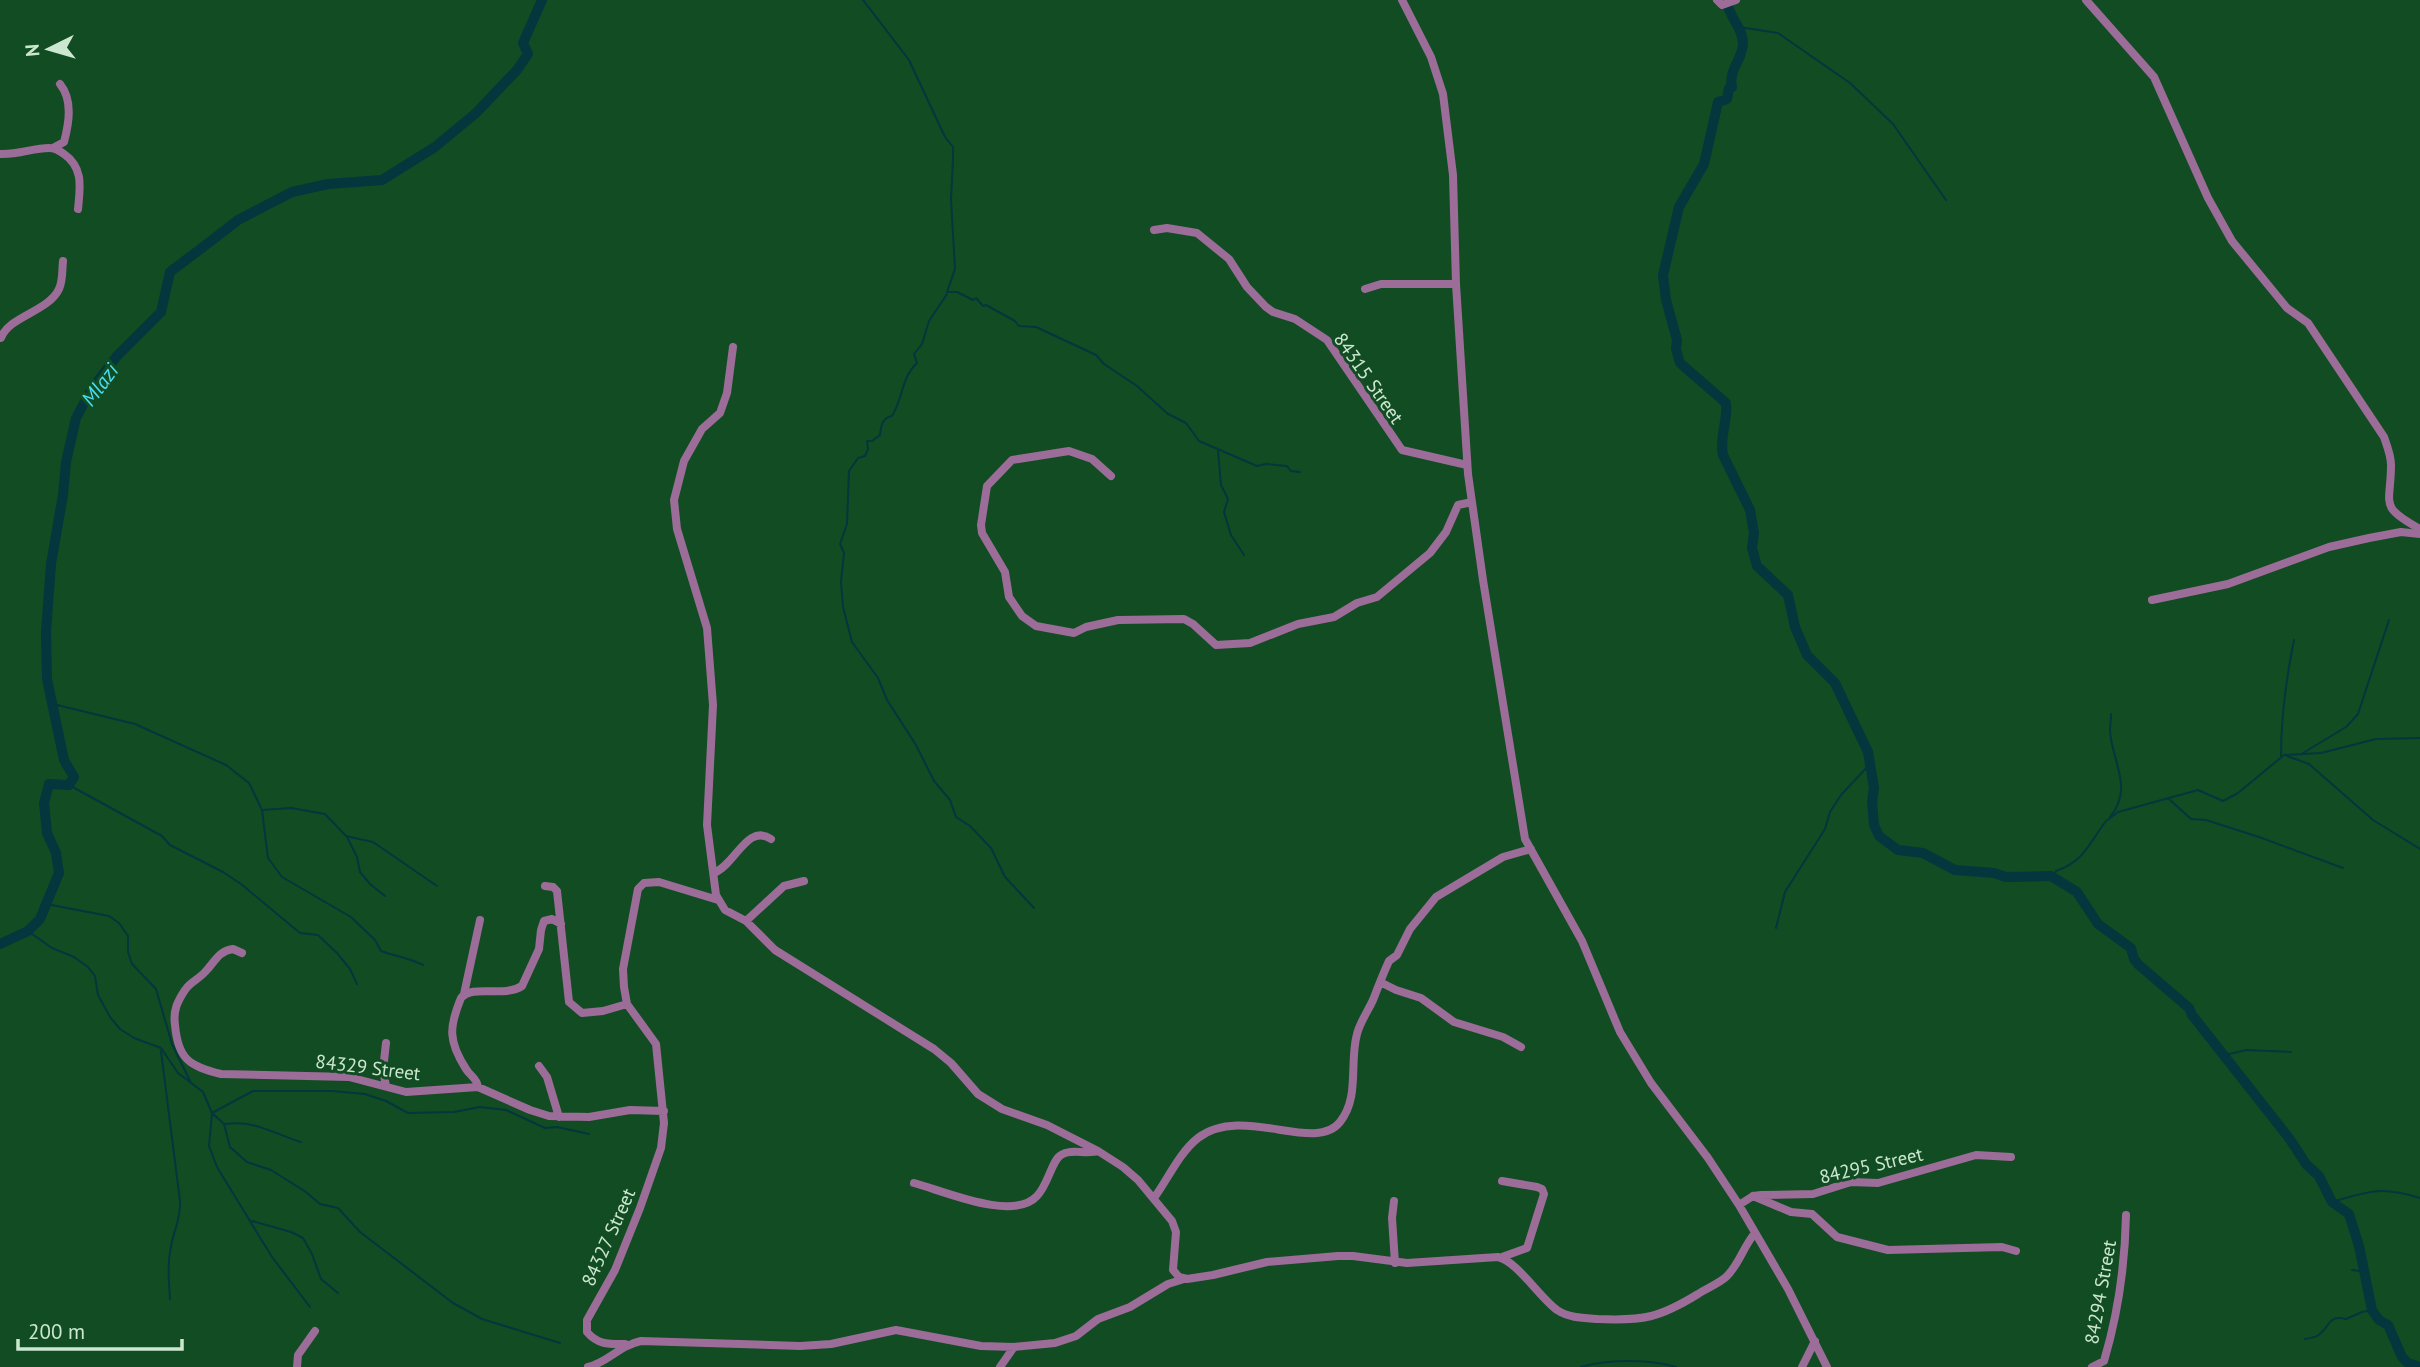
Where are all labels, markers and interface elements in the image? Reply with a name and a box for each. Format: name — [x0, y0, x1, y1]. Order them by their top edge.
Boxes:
north arrow — [14, 14, 84, 84]
text: N — [20, 43, 45, 58]
street label: 84315 Street — [1329, 328, 1409, 428]
water label: Mlazi — [75, 358, 125, 411]
street label: 84329 Street — [314, 1049, 422, 1085]
street label: 84295 Street — [1817, 1141, 1926, 1189]
street label: 84327 Street — [576, 1184, 640, 1290]
street label: 84294 Street — [2079, 1237, 2121, 1346]
scale bar — [18, 1308, 182, 1352]
text: 200 m — [28, 1318, 85, 1345]

